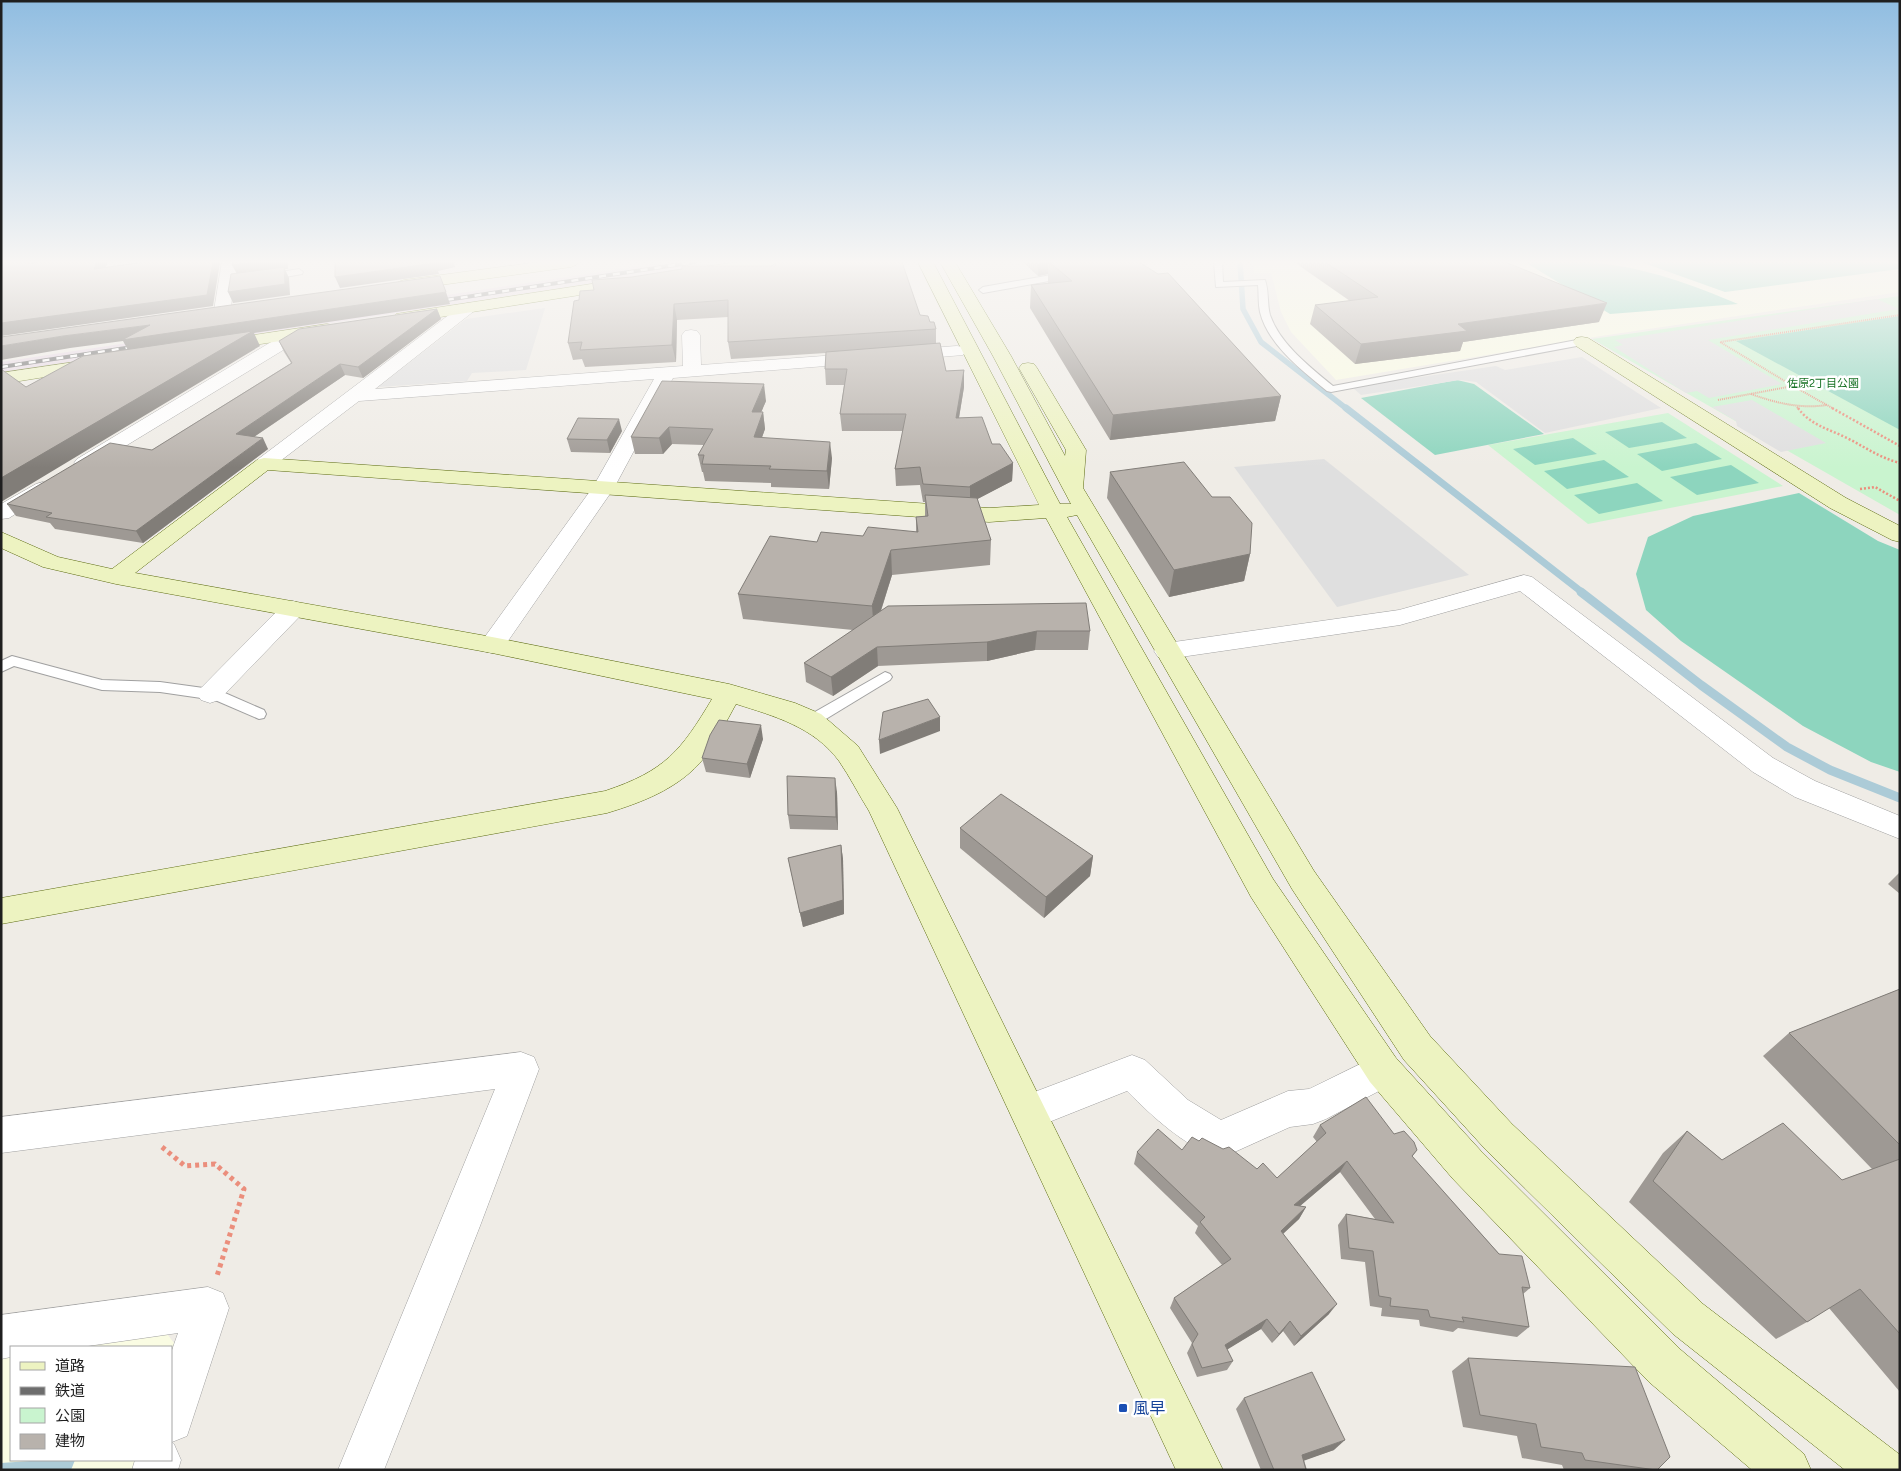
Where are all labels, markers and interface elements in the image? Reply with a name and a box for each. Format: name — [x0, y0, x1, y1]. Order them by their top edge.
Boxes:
park label: 佐原2丁目公園 — [1787, 377, 1859, 390]
legend — [10, 1346, 172, 1461]
text: 道路 — [55, 1357, 85, 1375]
text: 鉄道 — [55, 1382, 85, 1400]
place label: 風早 — [1133, 1399, 1165, 1418]
marker: 風早 — [1117, 1402, 1129, 1414]
text: 公園 — [55, 1407, 85, 1425]
text: 建物 — [55, 1432, 85, 1450]

